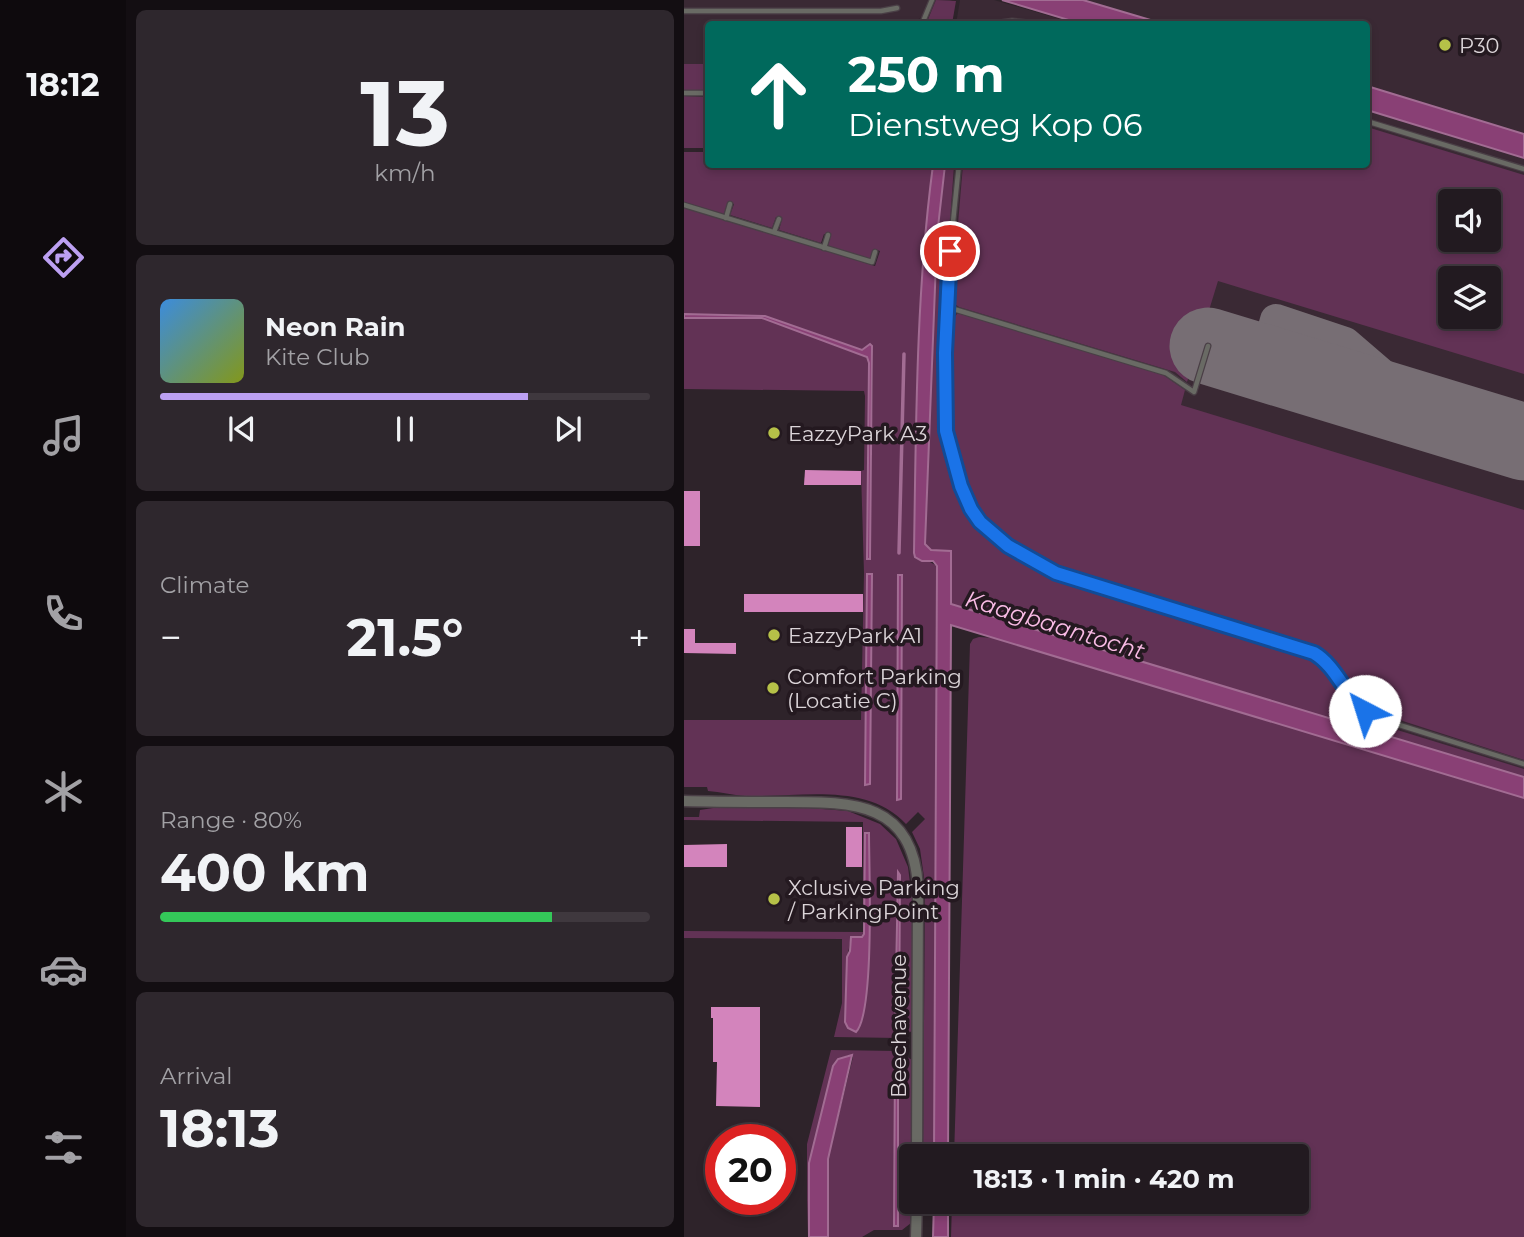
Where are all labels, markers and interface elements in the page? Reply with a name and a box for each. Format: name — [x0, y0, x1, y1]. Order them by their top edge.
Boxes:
place label: P30 — [1459, 33, 1500, 58]
marker: P30 — [1437, 37, 1453, 53]
text: 250 m — [848, 45, 1005, 104]
icon: ahead — [733, 49, 824, 140]
text: 13 — [360, 58, 450, 169]
text: 18:12 — [26, 65, 100, 104]
text: Dienstweg Kop 06 — [848, 105, 1142, 144]
text: km/h — [374, 159, 436, 187]
map controls — [1438, 189, 1501, 329]
button: sound — [1438, 189, 1501, 252]
pin — [920, 221, 980, 281]
icon: arrive — [931, 232, 969, 270]
icon: directions — [39, 233, 88, 282]
button: layers — [1438, 266, 1501, 329]
text: Neon Rain — [265, 311, 406, 343]
text: Kite Club — [265, 343, 370, 371]
icon: previous — [223, 410, 261, 448]
icon: pause — [386, 410, 424, 448]
icon: next — [549, 410, 587, 448]
icon: music — [39, 411, 88, 460]
place label: EazzyPark A3 — [788, 421, 927, 446]
marker: EazzyPark A3 — [766, 425, 782, 441]
text: Climate — [160, 571, 249, 599]
water label: Kaagbaantocht — [962, 584, 1149, 666]
icon: phone — [39, 589, 88, 638]
text: 21.5° — [346, 606, 464, 669]
text: − — [160, 614, 182, 661]
text: + — [628, 614, 650, 661]
place label: EazzyPark A1 — [788, 623, 922, 648]
marker: EazzyPark A1 — [766, 627, 782, 643]
place label: Comfort Parking (Locatie C) — [787, 664, 962, 713]
position arrow — [1328, 674, 1402, 748]
marker: Comfort Parking (Locatie C) — [765, 680, 781, 696]
icon: climate — [39, 767, 88, 816]
text: Range · 80% — [160, 806, 302, 834]
text: 400 km — [160, 841, 370, 904]
place label: Xclusive Parking / ParkingPoint — [787, 875, 960, 924]
marker: Xclusive Parking / ParkingPoint — [766, 891, 782, 907]
icon: car — [39, 945, 88, 994]
street label: Beechavenue — [886, 954, 911, 1098]
text: Arrival — [160, 1062, 233, 1090]
text: 18:13 — [160, 1097, 280, 1160]
icon: filters — [39, 1123, 88, 1172]
speed limit sign: 20 — [705, 1124, 796, 1215]
text: 18:13 · 1 min · 420 m — [973, 1163, 1235, 1195]

